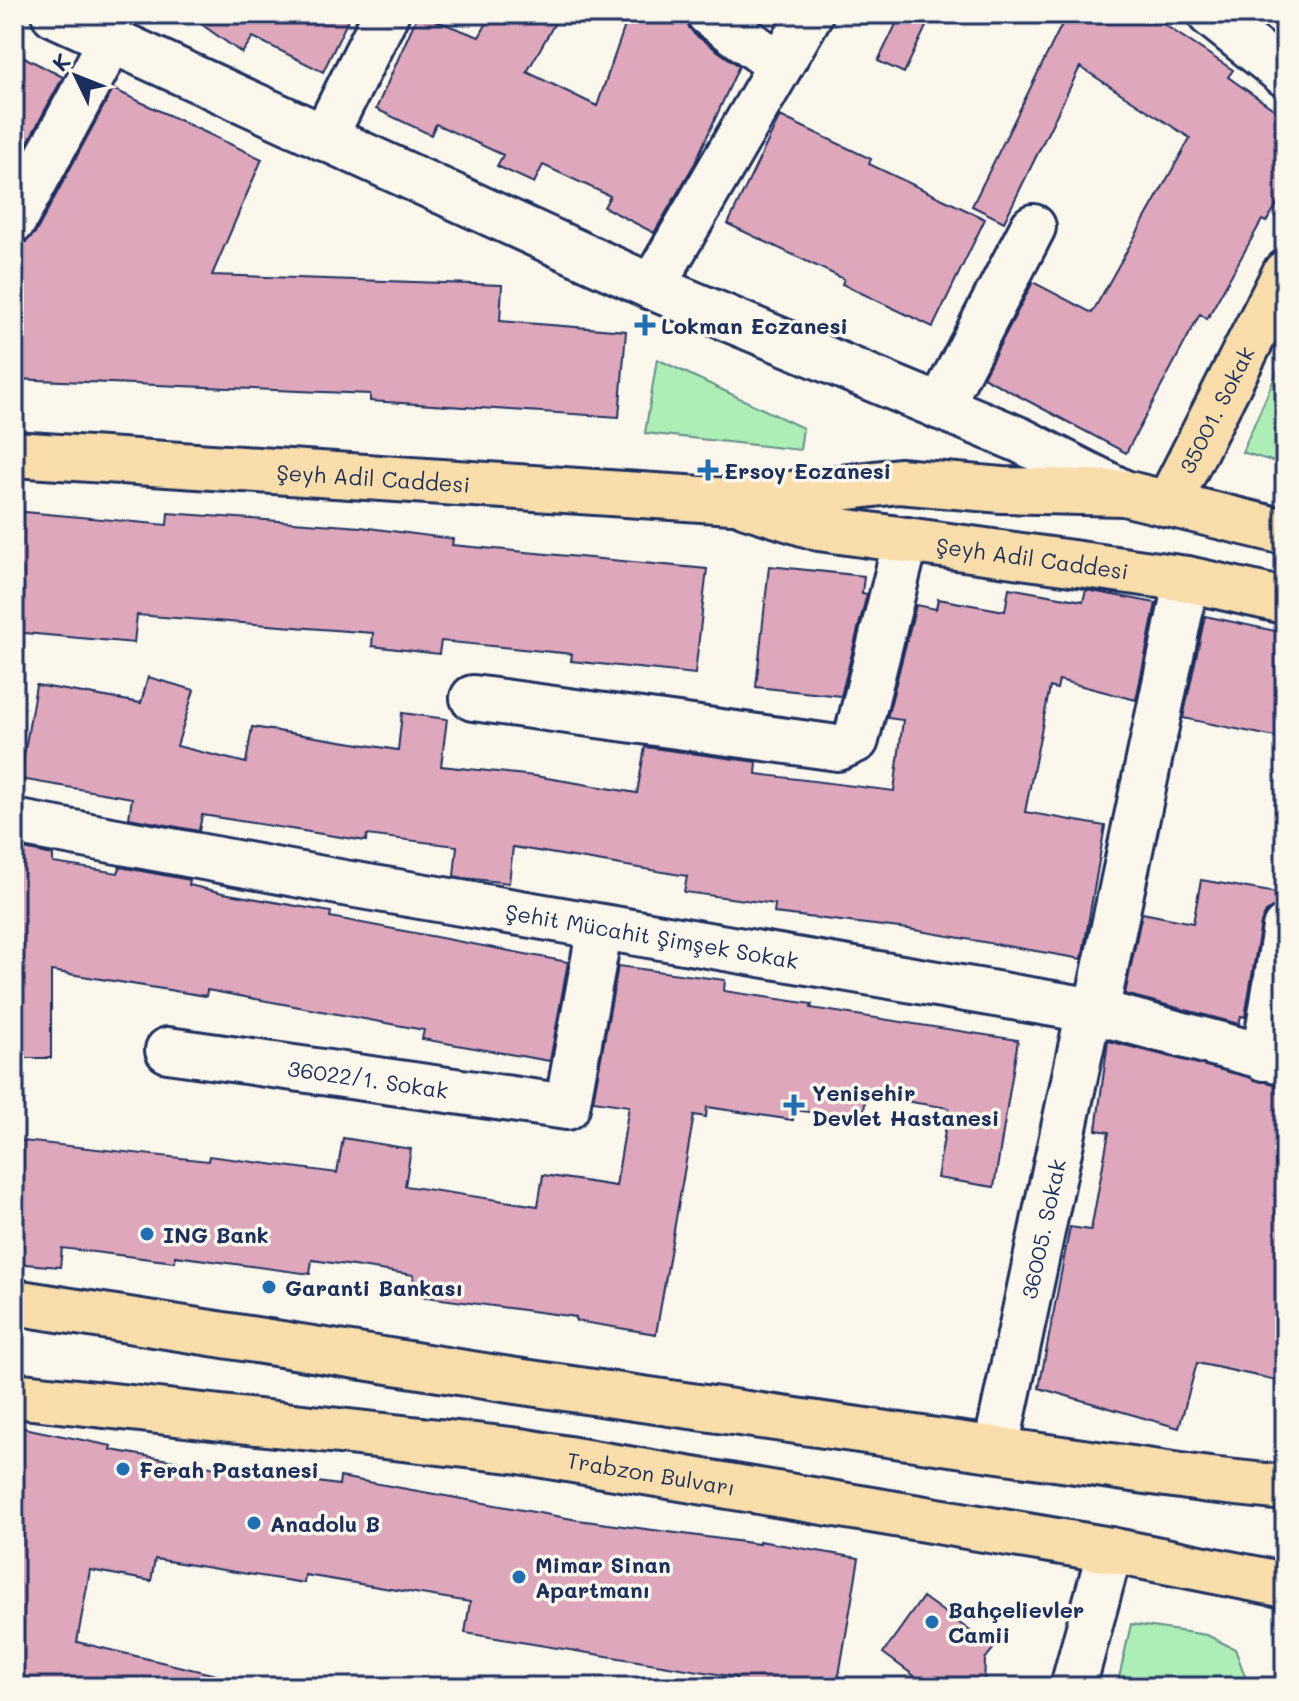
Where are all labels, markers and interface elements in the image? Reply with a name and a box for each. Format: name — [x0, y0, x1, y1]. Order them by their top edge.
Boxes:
north arrow — [36, 36, 116, 116]
text: K — [45, 47, 77, 77]
place label: Lokman Eczanesi — [661, 311, 848, 340]
marker: Lokman Eczanesi — [636, 316, 654, 334]
street label: 35001. Sokak — [1172, 341, 1260, 478]
place label: Ersoy Eczanesi — [724, 456, 891, 485]
street label: Şeyh Adil Caddesi — [276, 457, 471, 498]
marker: Ersoy Eczanesi — [699, 461, 717, 479]
street label: Şeyh Adil Caddesi — [934, 530, 1130, 585]
street label: Şehit Mücahit Şimşek Sokak — [503, 896, 801, 975]
street label: 36022/1. Sokak — [286, 1053, 450, 1104]
place label: Yenisehir Devlet Hastanesi — [812, 1078, 999, 1132]
marker: Yenisehir Devlet Hastanesi — [783, 1094, 805, 1116]
street label: 36005. Sokak — [1014, 1156, 1071, 1301]
place label: ING Bank — [163, 1220, 269, 1249]
marker: ING Bank — [138, 1225, 156, 1243]
place label: Garanti Bankası — [285, 1273, 463, 1302]
marker: Garanti Bankası — [260, 1278, 278, 1296]
street label: Trabzon Bulvarı — [565, 1445, 737, 1501]
place label: Ferah Pastanesi — [139, 1455, 319, 1484]
marker: Ferah Pastanesi — [114, 1460, 132, 1478]
place label: Anadolu B — [270, 1509, 380, 1538]
marker: Anadolu B — [245, 1514, 263, 1532]
place label: Mimar Sinan Apartmanı — [535, 1550, 671, 1604]
marker: Mimar Sinan Apartmanı — [510, 1568, 528, 1586]
place label: Bahçelievler Camii — [948, 1595, 1084, 1649]
marker: Bahçelievler Camii — [923, 1613, 941, 1631]

